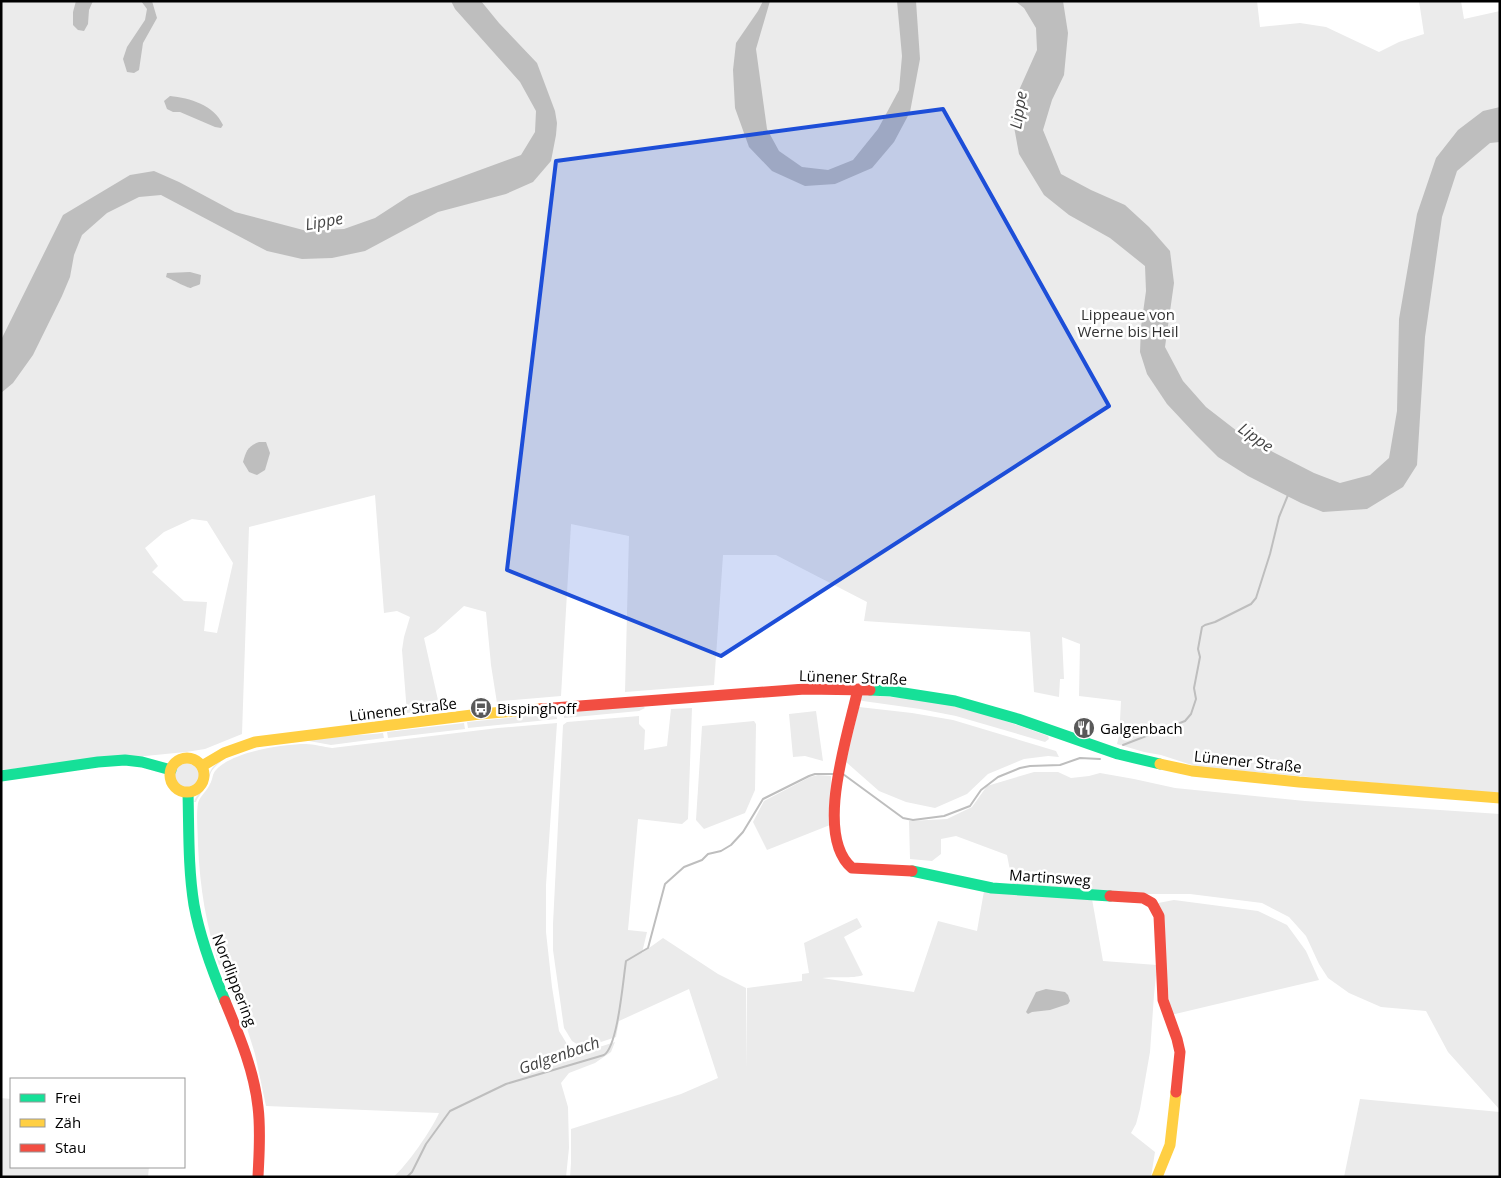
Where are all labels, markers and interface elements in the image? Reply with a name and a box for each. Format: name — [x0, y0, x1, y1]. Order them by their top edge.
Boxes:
water label: Lippe — [1004, 89, 1032, 131]
water label: Lippe — [303, 207, 345, 235]
park label: Lippeaue von Werne bis Heil — [1078, 304, 1179, 341]
water label: Lippe — [1234, 417, 1278, 457]
street label: Lünener Straße — [799, 665, 907, 689]
street label: Lünener Straße — [348, 692, 458, 726]
bus stop icon: Bispinghoff — [469, 696, 493, 720]
place label: Bispinghoff — [497, 698, 577, 718]
restaurant icon: Galgenbach — [1072, 716, 1096, 740]
place label: Galgenbach — [1100, 718, 1183, 738]
street label: Lünener Straße — [1193, 745, 1303, 777]
street label: Martinsweg — [1009, 864, 1091, 890]
street label: Nordlippering — [208, 931, 262, 1029]
water label: Galgenbach — [516, 1031, 602, 1079]
legend — [10, 1078, 185, 1168]
text: Frei — [55, 1087, 81, 1107]
text: Zäh — [55, 1112, 81, 1132]
text: Stau — [55, 1137, 86, 1157]

